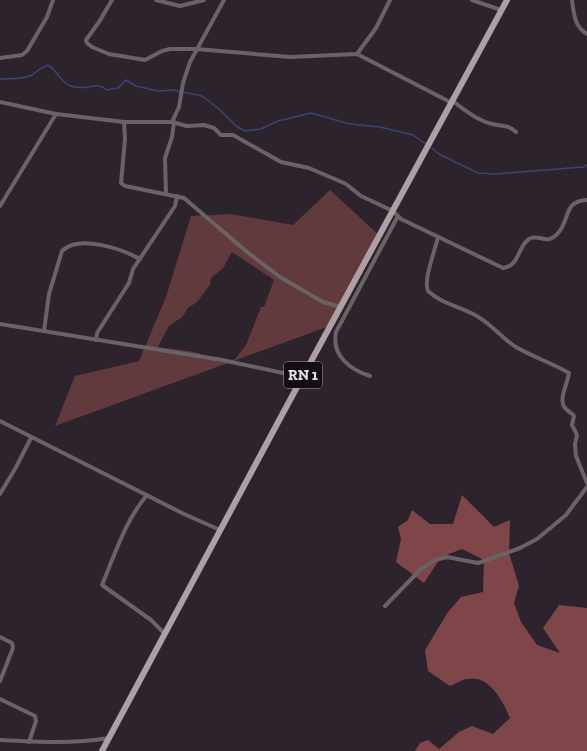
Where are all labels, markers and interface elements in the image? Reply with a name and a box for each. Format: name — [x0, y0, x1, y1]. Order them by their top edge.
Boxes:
road number: RN 1 — [284, 362, 322, 388]

